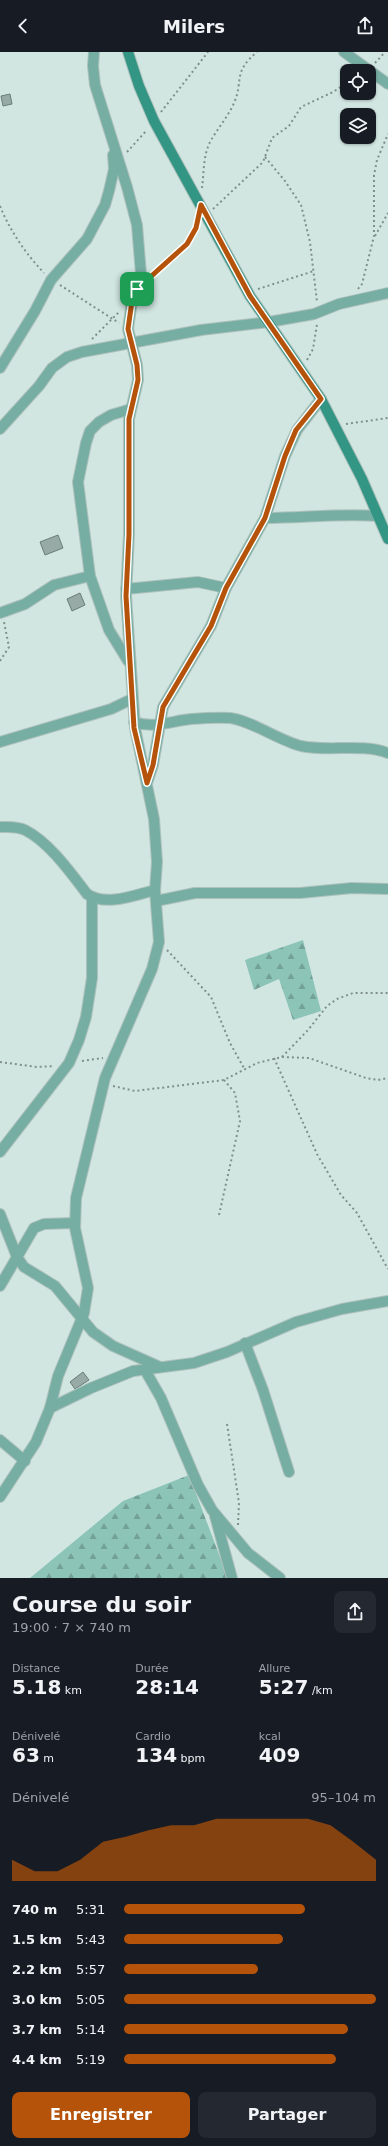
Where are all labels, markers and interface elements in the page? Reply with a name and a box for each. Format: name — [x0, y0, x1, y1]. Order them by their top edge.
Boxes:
icon: back — [12, 15, 34, 37]
icon: share — [354, 15, 376, 37]
text: Milers — [163, 16, 225, 37]
map controls — [340, 64, 376, 144]
button: locate — [340, 64, 376, 100]
button: layers — [340, 108, 376, 144]
pin — [120, 272, 154, 306]
icon: arrive — [126, 278, 148, 300]
button: share — [334, 1591, 376, 1633]
text: Course du soir — [12, 1592, 191, 1617]
text: 19:00 · 7 × 740 m — [12, 1620, 131, 1635]
text: Distance — [12, 1662, 60, 1675]
text: Durée — [135, 1662, 169, 1675]
text: Allure — [259, 1662, 290, 1675]
text: 5.18 — [12, 1675, 61, 1699]
text: 28:14 — [135, 1675, 199, 1699]
text: 5:27 — [259, 1675, 308, 1699]
text: km — [61, 1684, 82, 1697]
text: /km — [308, 1684, 333, 1697]
text: Dénivelé — [12, 1730, 60, 1743]
text: Cardio — [135, 1730, 171, 1743]
text: kcal — [259, 1730, 281, 1743]
text: 63 — [12, 1743, 40, 1767]
text: 134 — [135, 1743, 177, 1767]
text: 409 — [259, 1743, 300, 1767]
text: m — [40, 1752, 54, 1765]
text: bpm — [177, 1752, 205, 1765]
text: Dénivelé — [12, 1790, 69, 1805]
text: 95–104 m — [311, 1790, 376, 1805]
text: 740 m — [12, 1902, 57, 1917]
text: 5:31 — [76, 1902, 105, 1917]
text: 1.5 km — [12, 1932, 62, 1947]
text: 5:43 — [76, 1932, 105, 1947]
text: 2.2 km — [12, 1962, 62, 1977]
text: 5:57 — [76, 1962, 105, 1977]
text: 3.0 km — [12, 1992, 62, 2007]
text: 5:05 — [76, 1992, 105, 2007]
text: 3.7 km — [12, 2022, 62, 2037]
text: 5:14 — [76, 2022, 105, 2037]
text: 4.4 km — [12, 2052, 62, 2067]
text: 5:19 — [76, 2052, 105, 2067]
button: Enregistrer — [12, 2092, 190, 2138]
button: Partager — [198, 2092, 376, 2138]

